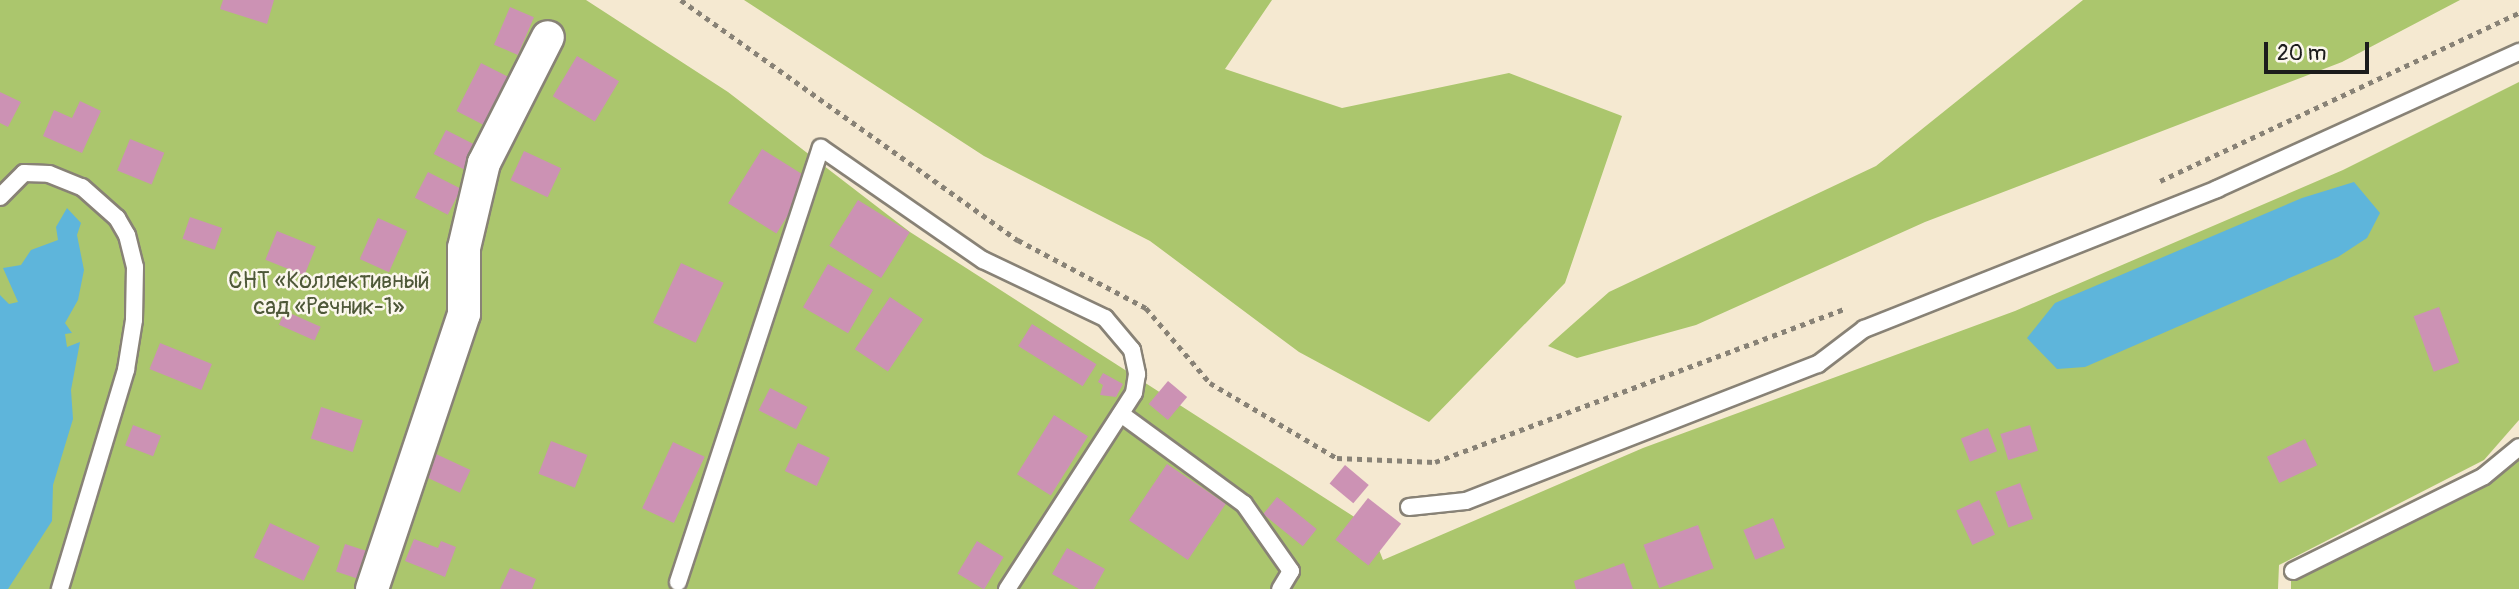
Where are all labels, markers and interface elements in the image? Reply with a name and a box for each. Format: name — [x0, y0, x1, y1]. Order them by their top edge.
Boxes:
scale bar — [2267, 28, 2372, 72]
text: 20 m — [2277, 40, 2326, 67]
park label: СНТ «Коллективный сад «Речник-1» — [228, 267, 430, 321]

